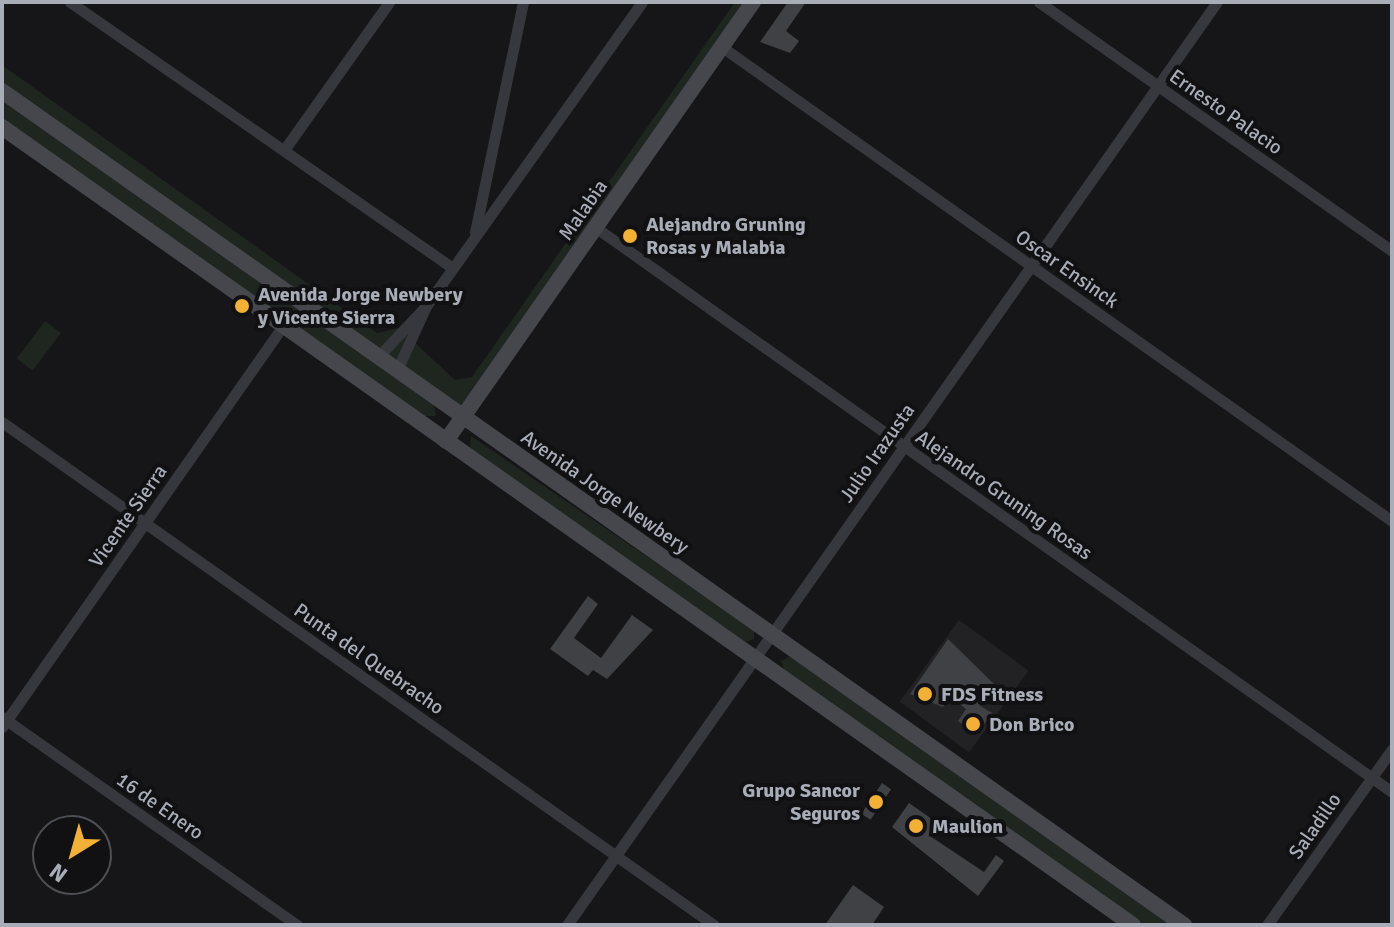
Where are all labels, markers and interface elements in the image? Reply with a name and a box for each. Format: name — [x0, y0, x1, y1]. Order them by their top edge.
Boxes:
street label: Ernesto Palacio — [1165, 64, 1287, 160]
street label: Malabia — [554, 175, 612, 245]
place label: Alejandro Gruning Rosas y Malabia — [646, 212, 806, 259]
street label: Oscar Ensinck — [1011, 225, 1123, 313]
marker: Alejandro Gruning Rosas y Malabia — [621, 227, 639, 245]
place label: Avenida Jorge Newbery y Vicente Sierra — [258, 282, 463, 329]
marker: Avenida Jorge Newbery y Vicente Sierra — [233, 297, 251, 315]
street label: Julio Irazusta — [834, 399, 920, 507]
street label: Avenida Jorge Newbery — [516, 425, 694, 559]
street label: Alejandro Gruning Rosas — [911, 425, 1097, 565]
street label: Vicente Sierra — [84, 460, 172, 572]
street label: Punta del Quebracho — [289, 598, 449, 720]
place label: FDS Fitness — [941, 682, 1043, 706]
marker: FDS Fitness — [916, 685, 934, 703]
place label: Don Brico — [989, 712, 1074, 736]
marker: Don Brico — [964, 715, 982, 733]
street label: 16 de Enero — [112, 767, 208, 845]
place label: Grupo Sancor Seguros — [742, 778, 860, 825]
street label: Saladillo — [1284, 788, 1346, 864]
marker: Grupo Sancor Seguros — [867, 793, 885, 811]
place label: Maulion — [932, 814, 1003, 838]
north arrow — [32, 815, 112, 895]
marker: Maulion — [907, 817, 925, 835]
text: N — [44, 858, 73, 888]

